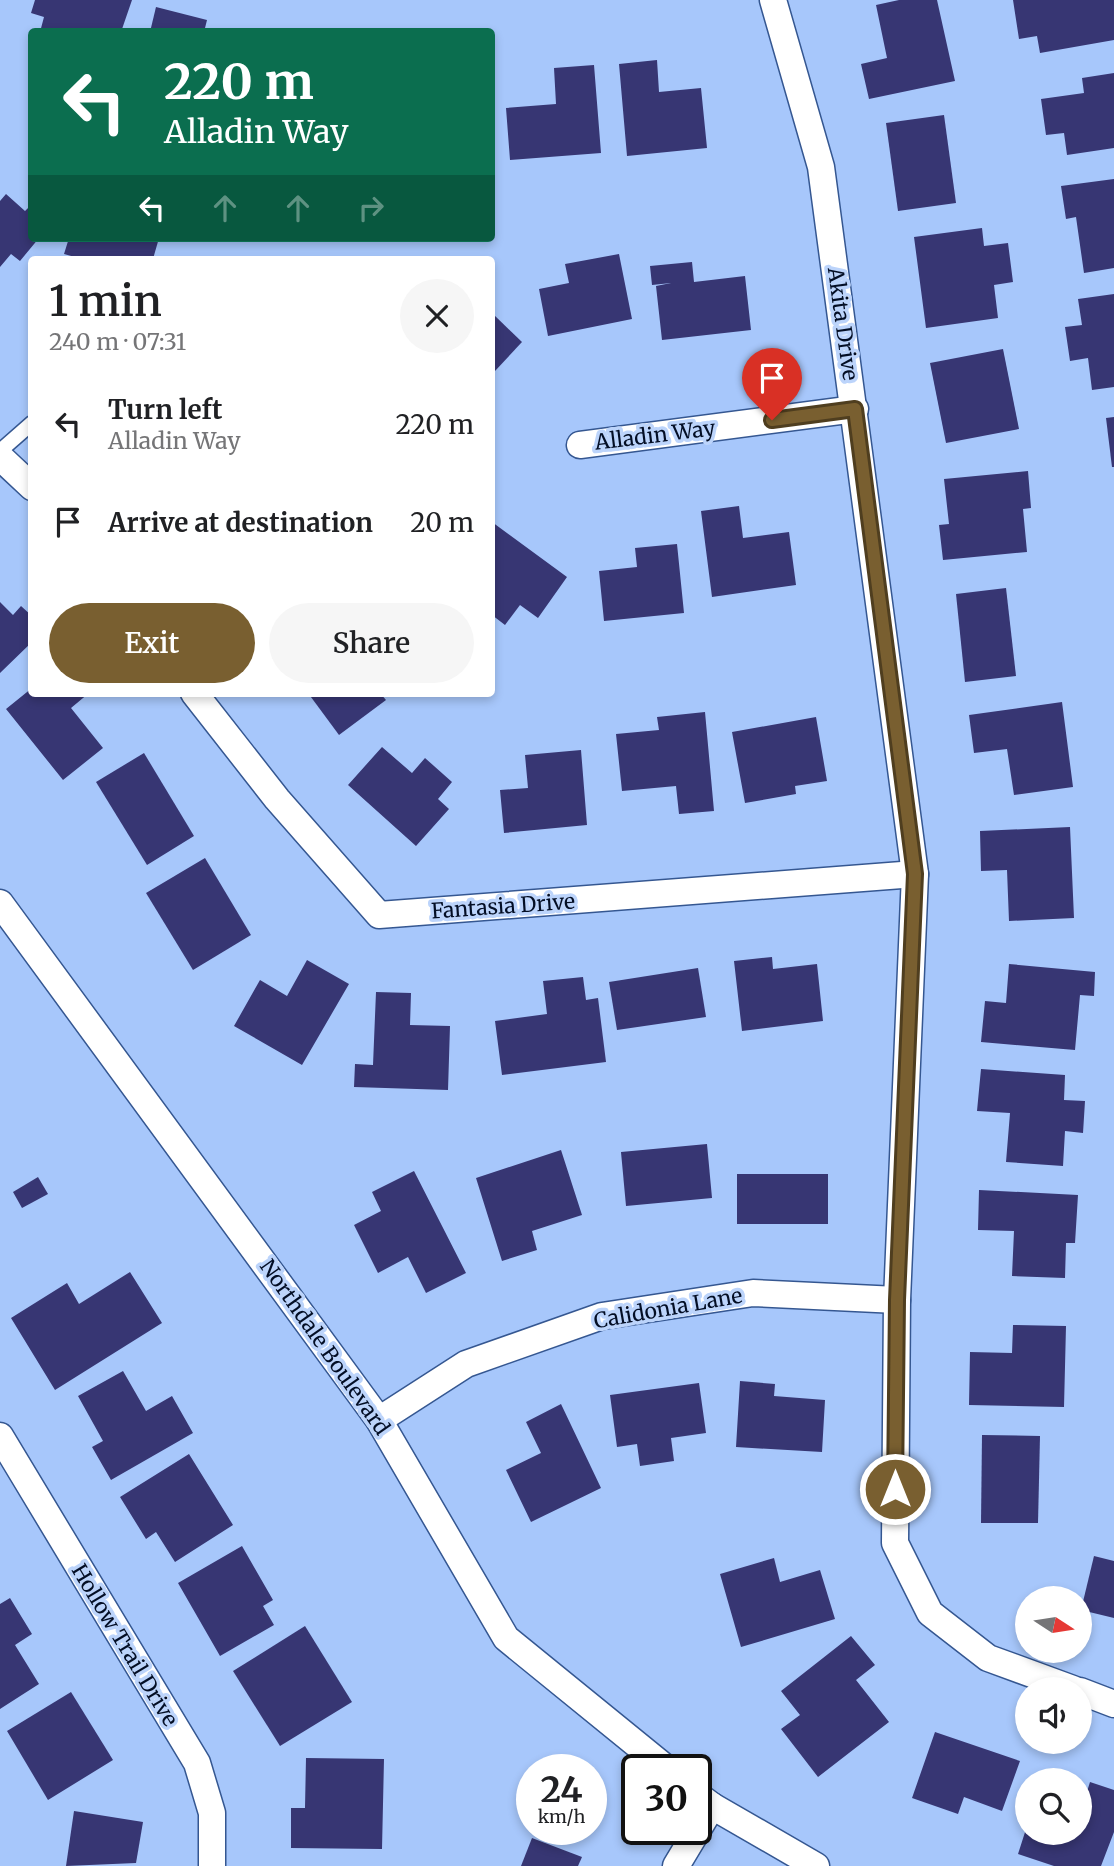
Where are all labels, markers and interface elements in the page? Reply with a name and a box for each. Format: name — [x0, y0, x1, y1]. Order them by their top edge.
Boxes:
text: 220 m — [164, 51, 314, 112]
icon: left — [49, 56, 140, 147]
text: Alladin Way — [164, 112, 349, 152]
icon: left — [133, 189, 171, 227]
icon: ahead — [206, 189, 244, 227]
icon: ahead — [279, 189, 317, 227]
icon: right — [352, 189, 390, 227]
street label: Akita Drive — [822, 265, 864, 382]
text: 1 min — [49, 275, 162, 327]
button: close — [400, 279, 474, 353]
text: 240 m · 07:31 — [49, 327, 186, 356]
pin — [742, 348, 802, 420]
icon: arrive — [753, 359, 791, 397]
text: Turn left — [108, 393, 222, 426]
icon: left — [49, 405, 87, 443]
text: 220 m — [395, 408, 474, 441]
street label: Alladin Way — [592, 414, 718, 456]
text: Alladin Way — [108, 426, 241, 455]
icon: arrive — [49, 503, 87, 541]
text: Arrive at destination — [108, 506, 373, 539]
text: 20 m — [410, 506, 474, 539]
button: Exit — [49, 603, 255, 683]
button: Share — [269, 603, 474, 683]
street label: Fantasia Drive — [430, 888, 576, 924]
street label: Northdale Boulevard — [254, 1254, 396, 1440]
street label: Calidonia Lane — [592, 1282, 744, 1334]
position arrow — [858, 1452, 932, 1526]
street label: Hollow Trail Drive — [66, 1559, 184, 1731]
north arrow — [1015, 1586, 1092, 1662]
map controls — [1015, 1586, 1092, 1845]
button: sound — [1015, 1677, 1092, 1754]
speed limit sign: 30 — [621, 1754, 712, 1845]
text: 24 — [540, 1768, 583, 1812]
button: search — [1015, 1768, 1092, 1845]
text: km/h — [538, 1805, 585, 1828]

